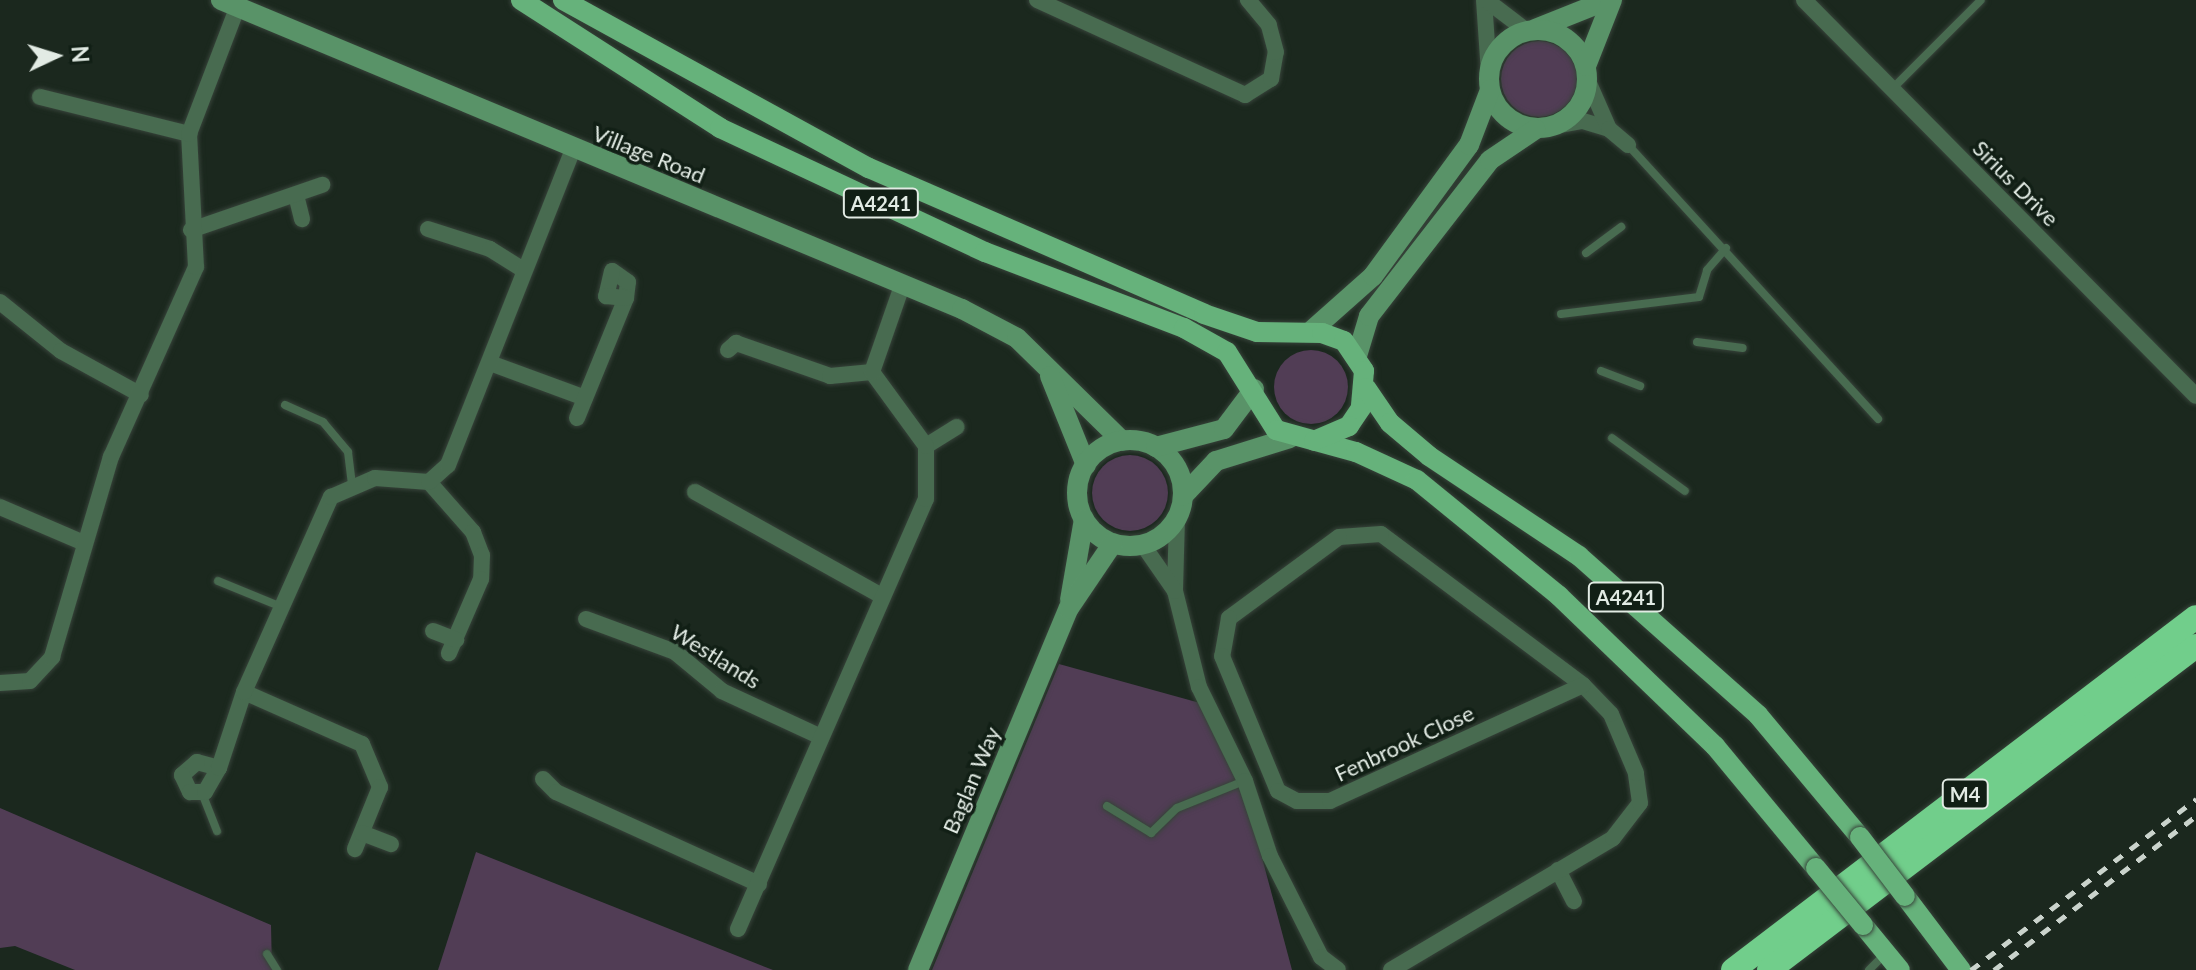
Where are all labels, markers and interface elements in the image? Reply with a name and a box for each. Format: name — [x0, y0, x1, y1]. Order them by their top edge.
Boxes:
north arrow — [16, 16, 96, 96]
text: N — [66, 45, 94, 64]
street label: Village Road — [589, 120, 709, 188]
street label: Sirius Drive — [1968, 135, 2064, 231]
road number: A4241 — [841, 187, 921, 219]
road number: A4241 — [1586, 581, 1666, 613]
street label: Westlands — [666, 618, 766, 694]
street label: Fenbrook Close — [1330, 699, 1478, 787]
street label: Baglan Way — [937, 722, 1005, 838]
road number: M4 — [1941, 778, 1989, 810]

